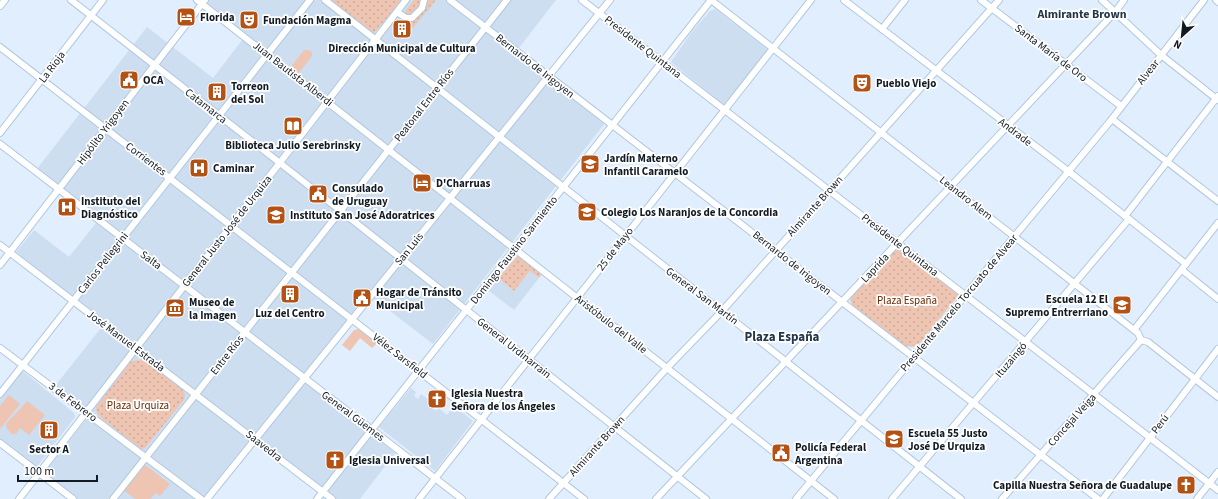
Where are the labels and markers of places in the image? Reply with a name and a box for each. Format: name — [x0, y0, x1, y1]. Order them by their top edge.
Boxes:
hotel icon: Florida — [175, 6, 197, 28]
theatre icon: Fundación Magma — [238, 9, 260, 31]
place label: Florida — [200, 10, 235, 25]
place label: Fundación Magma — [263, 13, 351, 28]
building icon: Dirección Municipal de Cultura — [391, 18, 413, 40]
place label: Dirección Municipal de Cultura — [328, 41, 476, 56]
public building icon: OCA — [118, 69, 140, 91]
theatre icon: Pueblo Viejo — [851, 72, 873, 94]
place label: OCA — [143, 73, 164, 88]
place label: Pueblo Viejo — [876, 76, 936, 91]
place label: Torreon del Sol — [231, 79, 269, 107]
building icon: Torreon del Sol — [206, 81, 228, 103]
library icon: Biblioteca Julio Serebrinsky — [282, 115, 304, 137]
place label: Biblioteca Julio Serebrinsky — [225, 138, 361, 153]
place label: Jardín Materno Infantil Caramelo — [604, 151, 688, 179]
school or university icon: Jardín Materno Infantil Caramelo — [579, 153, 601, 175]
hospital icon: Caminar — [188, 157, 210, 179]
place label: Caminar — [213, 161, 255, 176]
hotel icon: D'Charruas — [411, 172, 433, 194]
place label: D'Charruas — [436, 176, 491, 191]
place label: Consulado de Uruguay — [332, 181, 388, 209]
public building icon: Consulado de Uruguay — [307, 183, 329, 205]
place label: Instituto del Diagnóstico — [81, 194, 141, 222]
hospital icon: Instituto del Diagnóstico — [56, 196, 78, 218]
school or university icon: Colegio Los Naranjos de la Concordia — [576, 201, 598, 223]
school or university icon: Instituto San José Adoratrices — [265, 204, 287, 226]
place label: Colegio Los Naranjos de la Concordia — [601, 205, 778, 220]
place label: Instituto San José Adoratrices — [290, 208, 435, 223]
building icon: Luz del Centro — [279, 283, 301, 305]
place label: Hogar de Tránsito Municipal — [376, 285, 462, 313]
public building icon: Hogar de Tránsito Municipal — [351, 287, 373, 309]
place label: Escuela 12 El Supremo Entrerriano — [1005, 292, 1109, 320]
school or university icon: Escuela 12 El Supremo Entrerriano — [1111, 294, 1133, 316]
place label: Museo de la Imagen — [189, 295, 236, 323]
museum icon: Museo de la Imagen — [164, 297, 186, 319]
place label: Luz del Centro — [255, 306, 325, 321]
place label: Iglesia Nuestra Señora de los Ángeles — [451, 386, 556, 414]
church icon: Iglesia Nuestra Señora de los Ángeles — [426, 388, 448, 410]
building icon: Sector A — [38, 419, 60, 441]
place label: Escuela 55 Justo José De Urquiza — [908, 426, 988, 454]
school or university icon: Escuela 55 Justo José De Urquiza — [883, 428, 905, 450]
place label: Policía Federal Argentina — [794, 440, 867, 468]
place label: Sector A — [29, 442, 70, 457]
public building icon: Policía Federal Argentina — [770, 442, 792, 464]
church icon: Iglesia Universal — [324, 449, 346, 471]
place label: Iglesia Universal — [349, 453, 430, 468]
church icon: Capilla Nuestra Señora de Guadalupe — [1175, 474, 1197, 496]
place label: Capilla Nuestra Señora de Guadalupe — [993, 478, 1172, 493]

